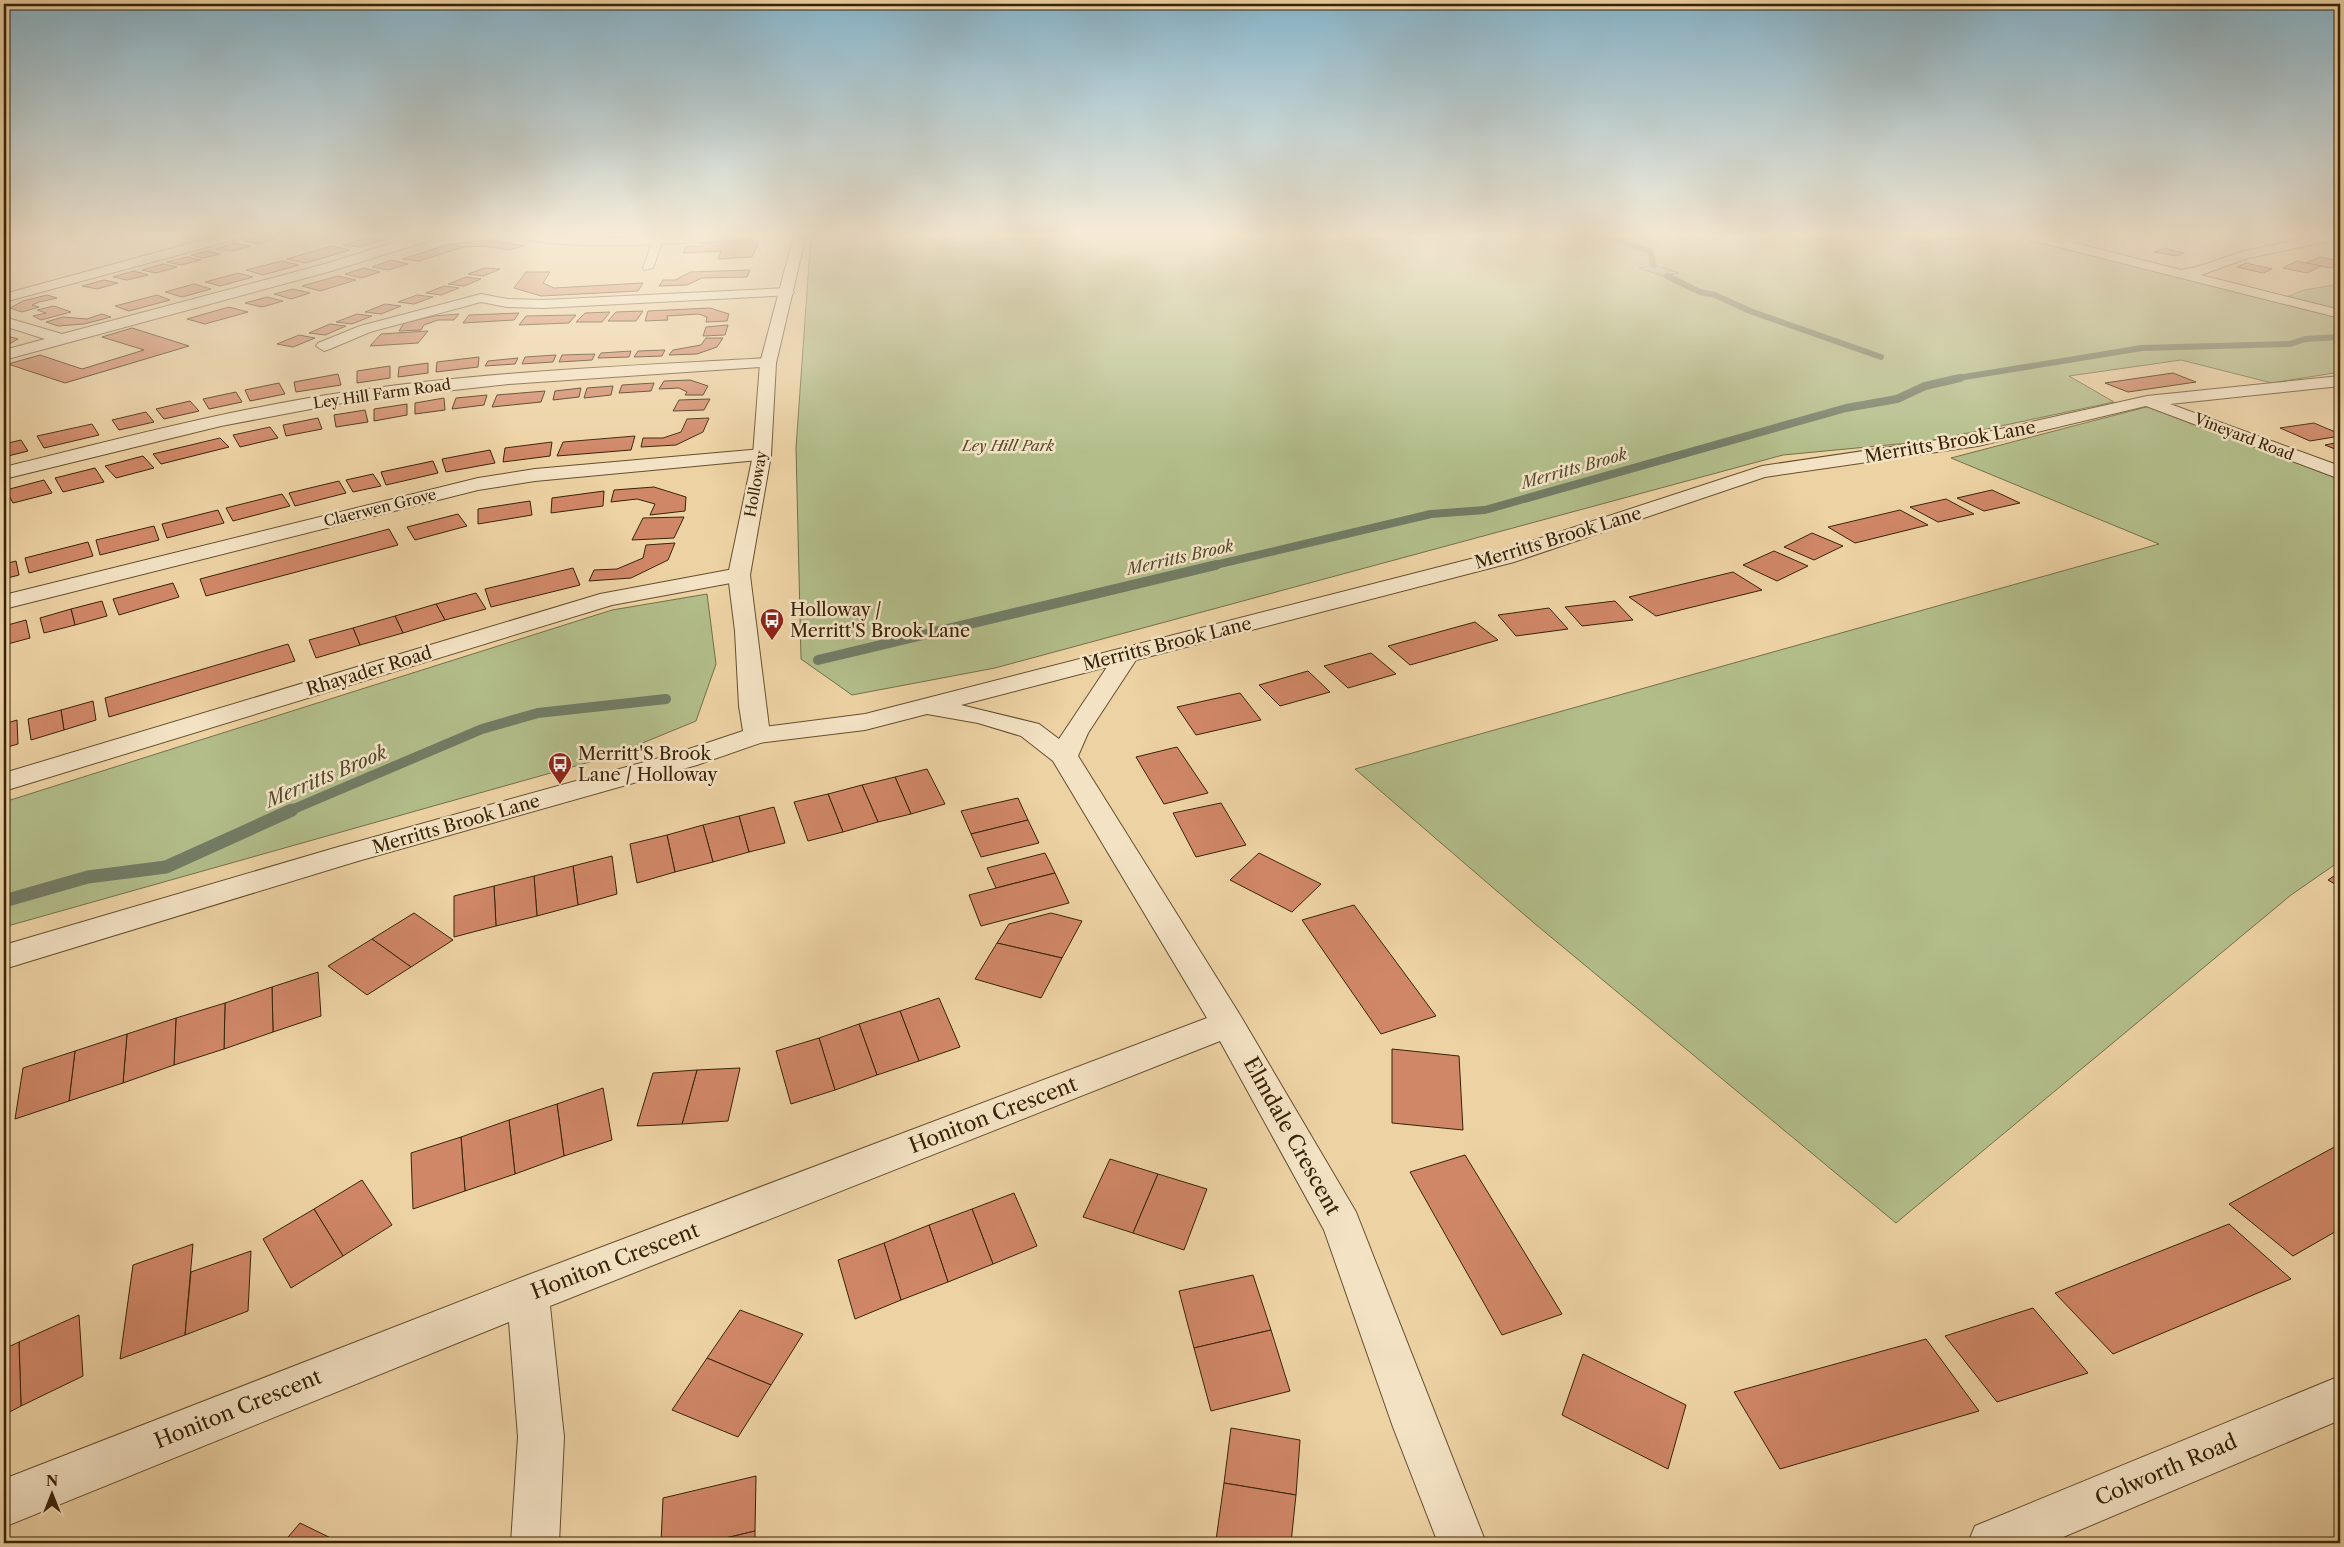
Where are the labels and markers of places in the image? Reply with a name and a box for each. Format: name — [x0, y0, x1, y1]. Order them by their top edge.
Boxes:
place label: Holloway / Merritt'S Brook Lane — [790, 599, 970, 642]
bus stop icon: Holloway / Merritt'S Brook Lane — [759, 607, 785, 641]
place label: Merritt'S Brook Lane / Holloway — [578, 743, 718, 786]
bus stop icon: Merritt'S Brook Lane / Holloway — [547, 751, 573, 785]

